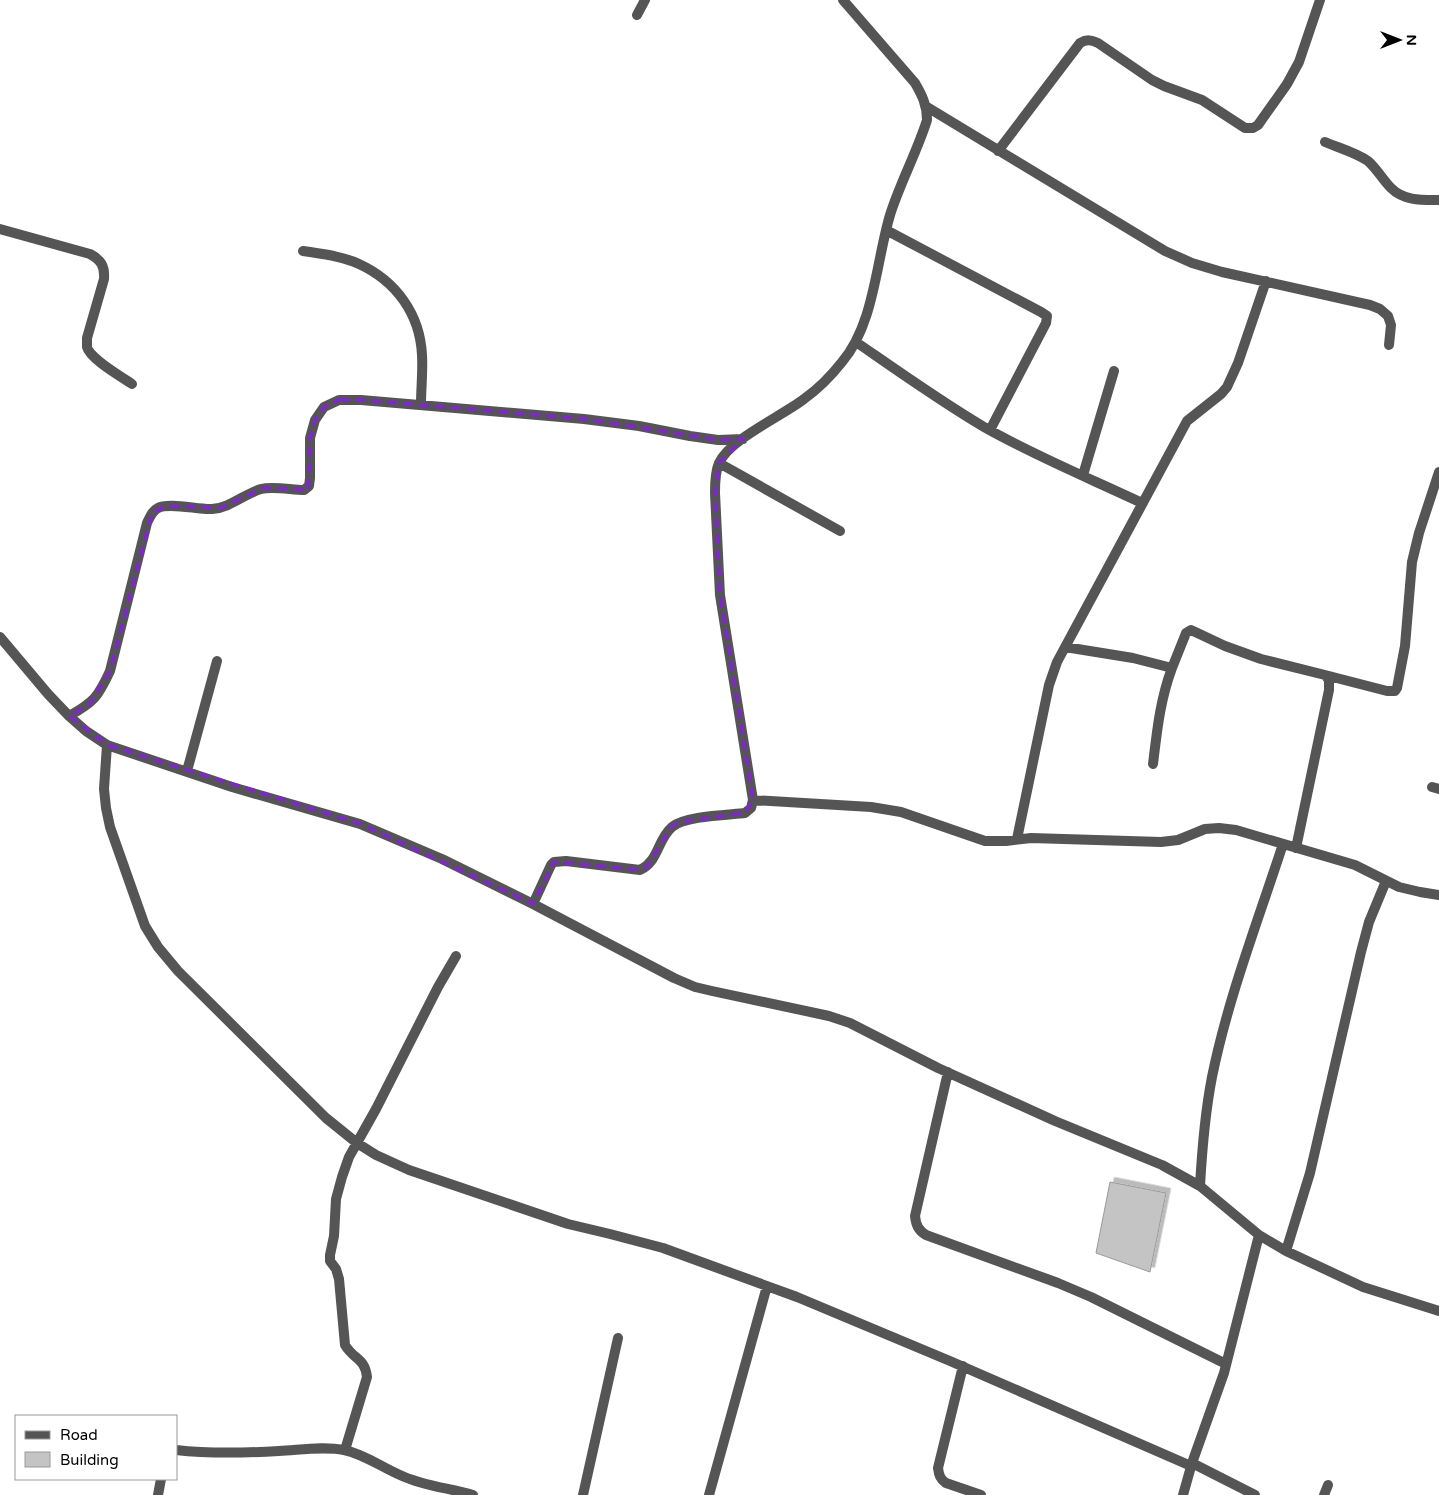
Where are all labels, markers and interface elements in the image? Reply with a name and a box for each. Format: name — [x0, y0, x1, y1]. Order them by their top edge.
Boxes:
north arrow — [1374, 15, 1424, 65]
text: N — [1403, 34, 1420, 46]
legend — [15, 1415, 178, 1480]
text: Road — [60, 1426, 98, 1444]
text: Building — [60, 1451, 119, 1469]

